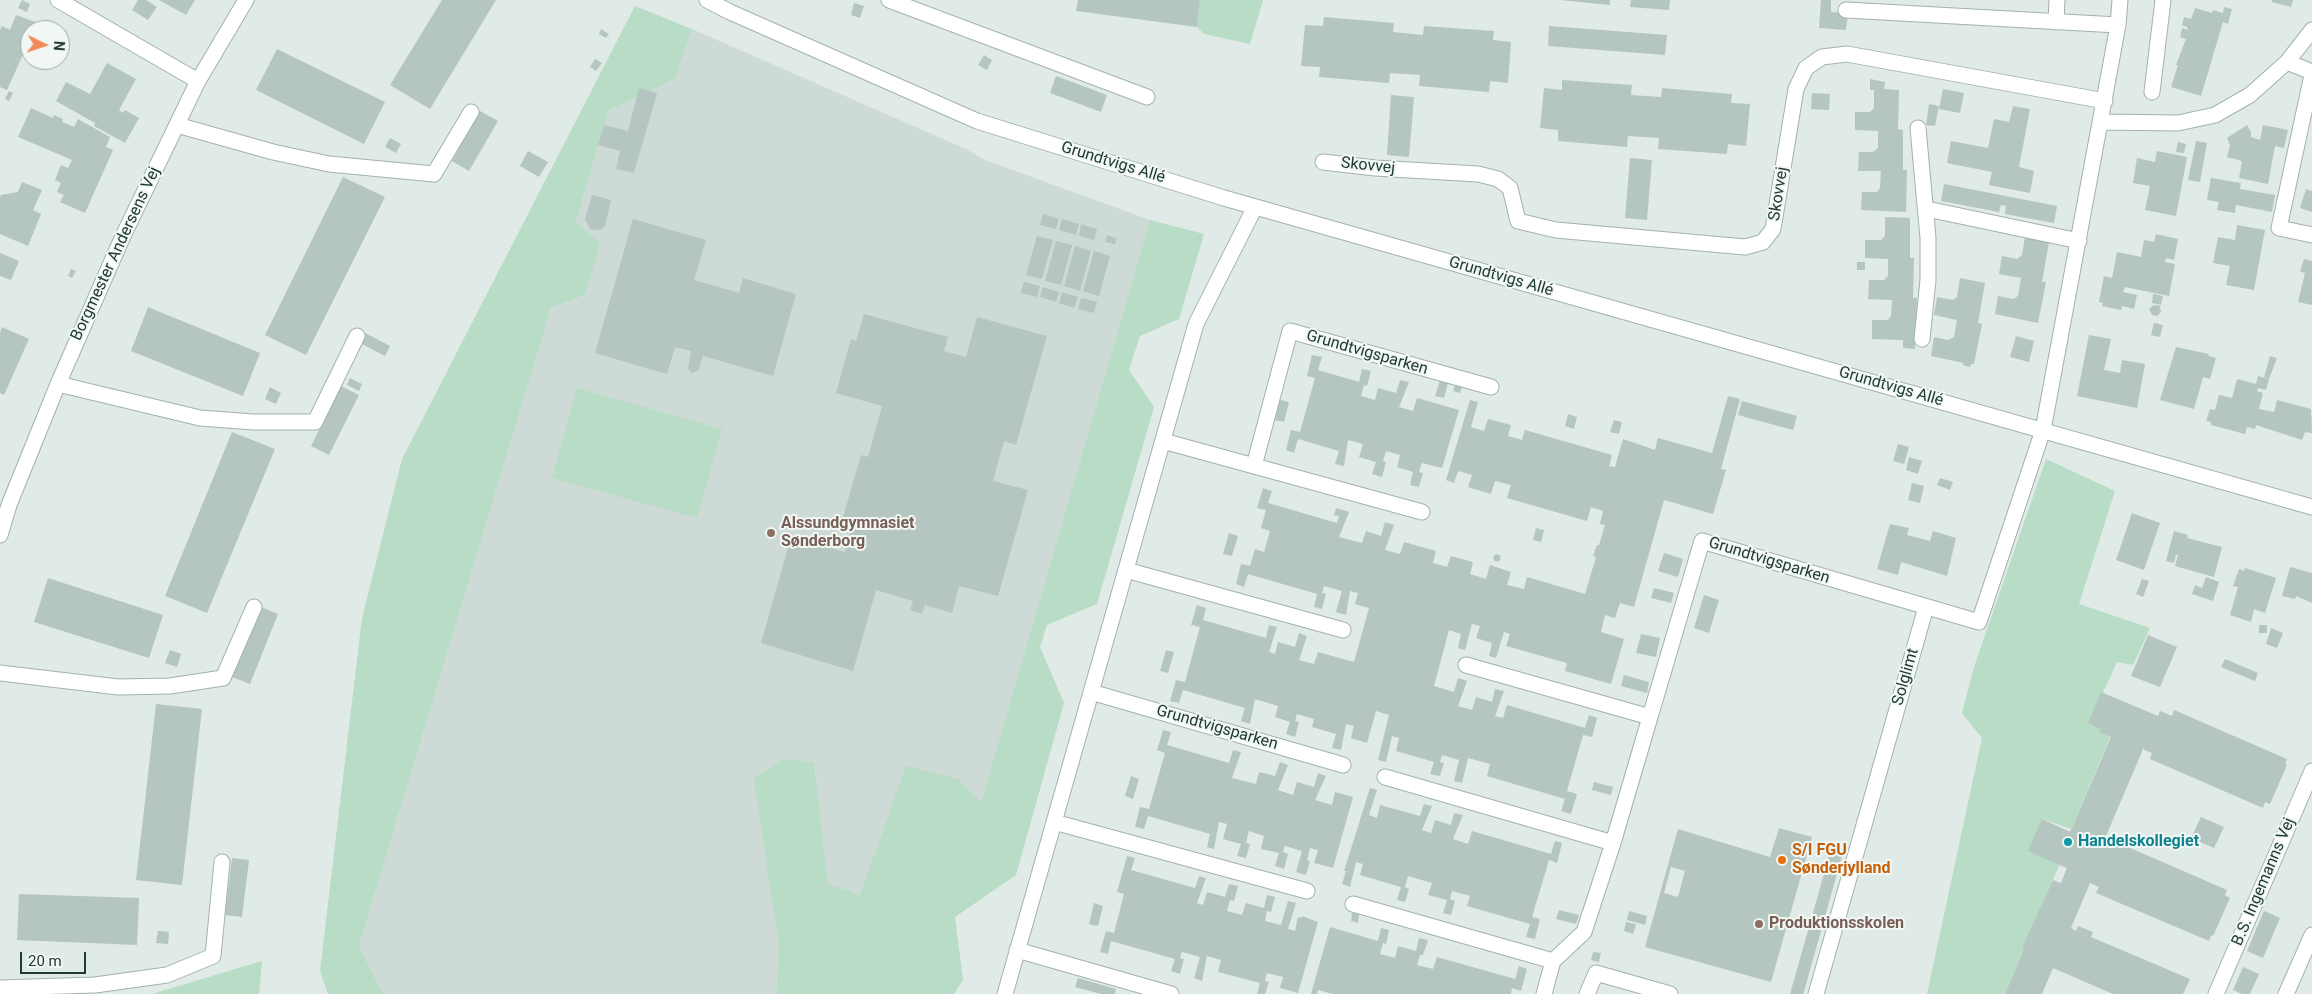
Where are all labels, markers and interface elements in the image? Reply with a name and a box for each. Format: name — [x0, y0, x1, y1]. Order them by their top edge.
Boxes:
north arrow — [20, 20, 70, 70]
text: N — [51, 40, 67, 51]
street label: Grundtvigs Allé — [1059, 138, 1167, 188]
street label: Skovvej — [1340, 154, 1396, 178]
street label: Borgmester Andersens Vej — [67, 164, 165, 344]
street label: Skovvej — [1765, 166, 1793, 222]
street label: Grundtvigs Allé — [1447, 253, 1555, 301]
street label: Grundtvigsparken — [1304, 326, 1430, 380]
street label: Grundtvigs Allé — [1837, 363, 1945, 411]
place label: Alssundgymnasiet Sønderborg — [781, 514, 914, 552]
marker: Alssundgymnasiet Sønderborg — [765, 527, 777, 539]
street label: Grundtvigsparken — [1706, 533, 1832, 589]
street label: Solglimt — [1889, 646, 1923, 708]
street label: Grundtvigsparken — [1154, 701, 1280, 755]
street label: B.S. Ingemanns Vej — [2228, 815, 2300, 949]
place label: Handelskollegiet — [2078, 832, 2199, 852]
marker: Handelskollegiet — [2062, 836, 2074, 848]
place label: S/I FGU Sønderjylland — [1792, 841, 1891, 879]
marker: S/I FGU Sønderjylland — [1776, 854, 1788, 866]
place label: Produktionsskolen — [1769, 914, 1904, 934]
marker: Produktionsskolen — [1753, 918, 1765, 930]
scale bar — [22, 942, 89, 974]
text: 20 m — [28, 952, 62, 970]

